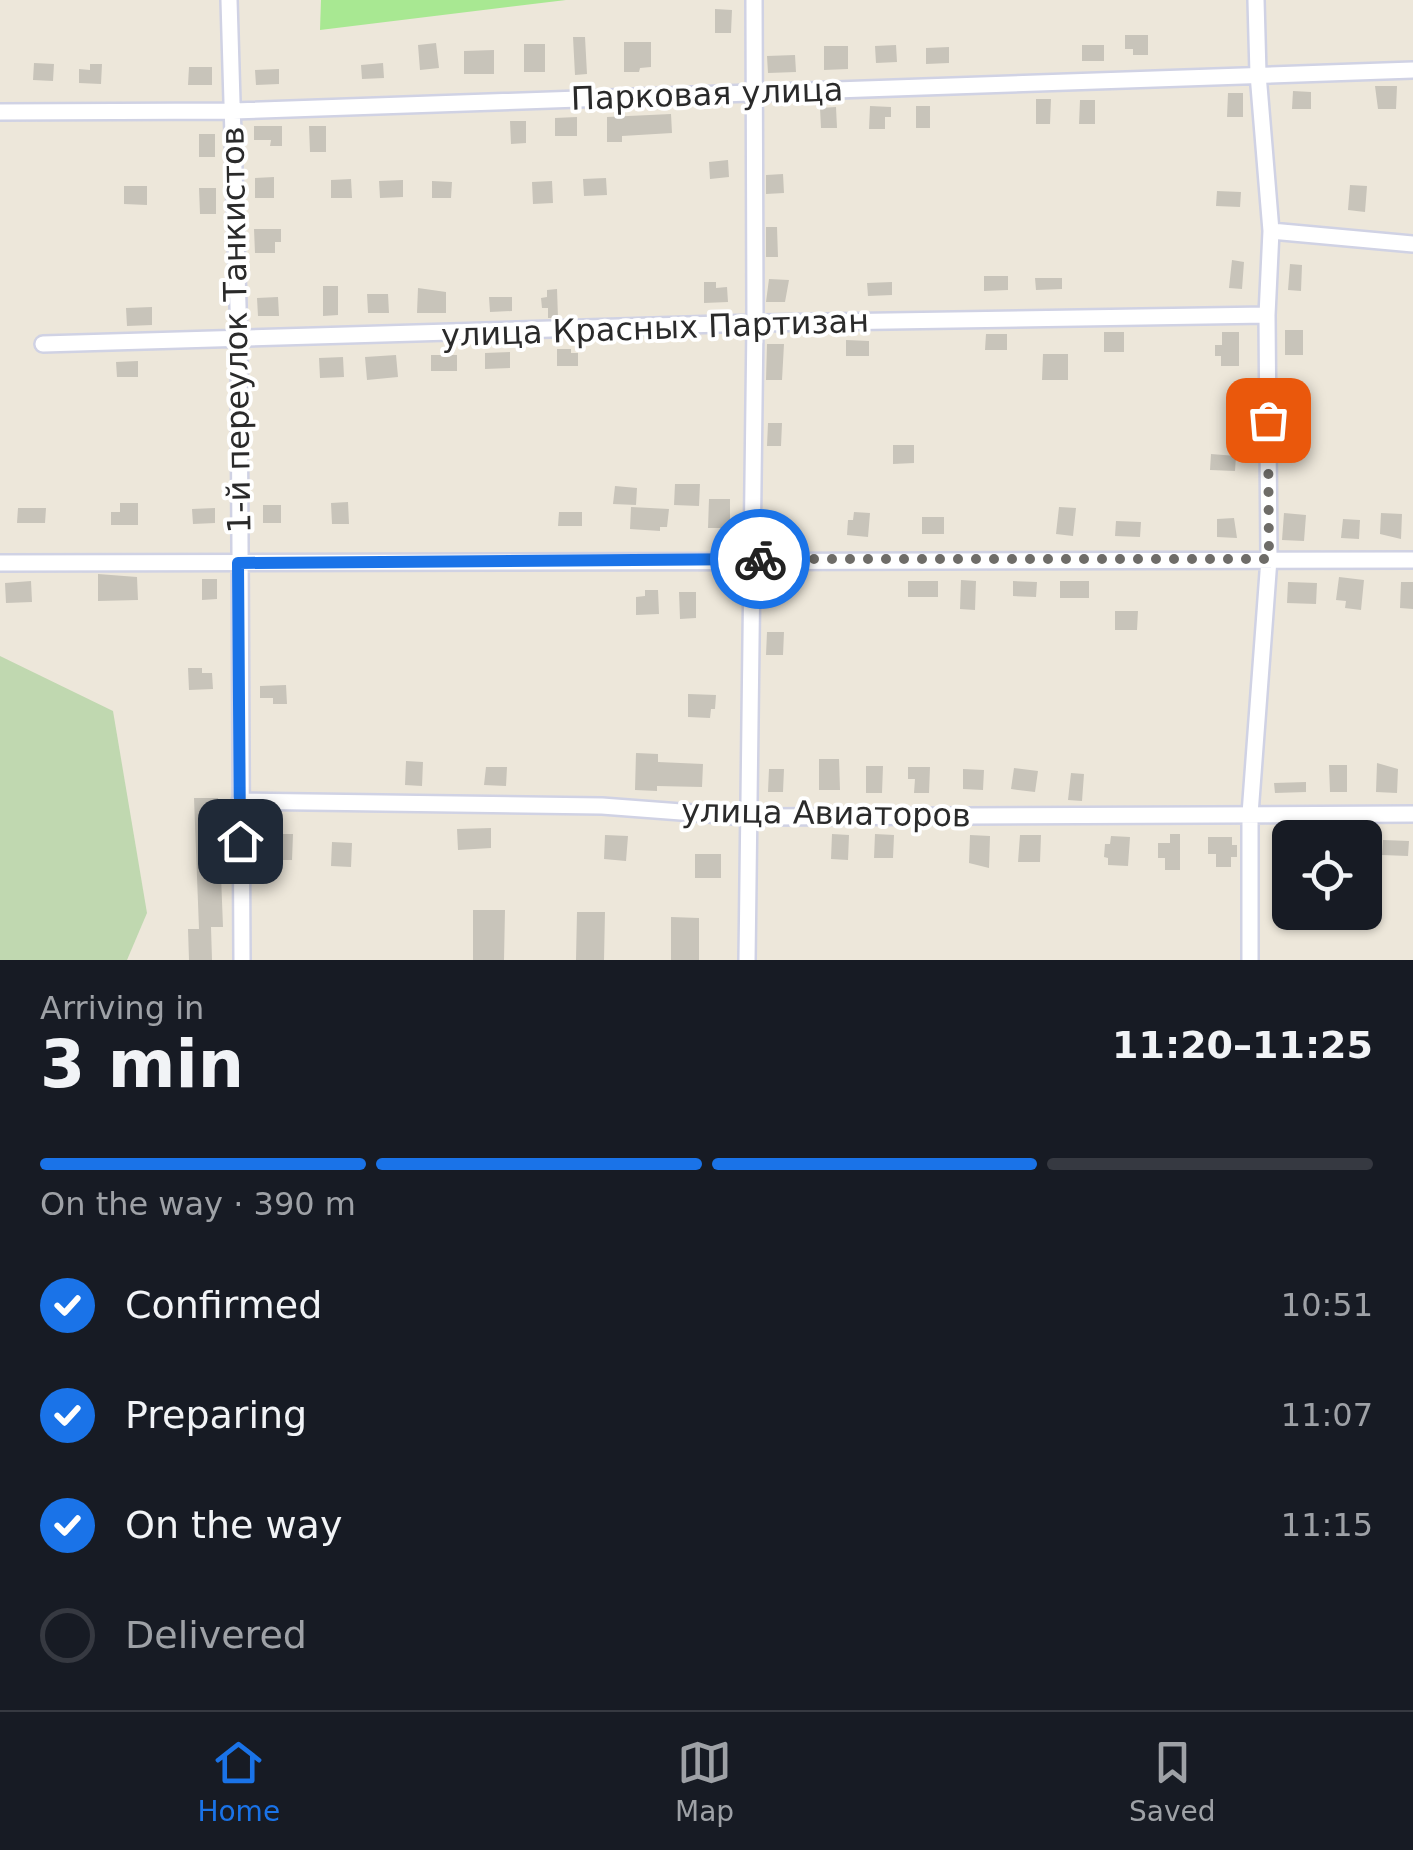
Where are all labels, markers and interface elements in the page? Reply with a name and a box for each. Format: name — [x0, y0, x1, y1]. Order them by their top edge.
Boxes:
street label: Парковая улица — [570, 70, 844, 118]
street label: 1-й переулок Танкистов — [213, 126, 259, 534]
street label: улица Красных Партизан — [440, 302, 870, 354]
pin — [1226, 378, 1311, 463]
icon: bag — [1241, 393, 1296, 448]
courier — [710, 509, 810, 609]
icon: bike — [733, 532, 788, 587]
street label: улица Авиаторов — [681, 791, 971, 835]
pin — [198, 799, 283, 884]
icon: home — [213, 814, 268, 869]
map controls — [1272, 820, 1382, 930]
button: locate — [1272, 820, 1382, 930]
text: Arriving in — [40, 989, 204, 1027]
text: 11:20–11:25 — [1112, 1023, 1373, 1067]
text: 3 min — [40, 1027, 244, 1102]
text: On the way · 390 m — [40, 1185, 356, 1223]
icon: check — [40, 1278, 95, 1333]
text: Confirmed — [125, 1283, 322, 1327]
text: 10:51 — [1281, 1286, 1373, 1324]
icon: check — [40, 1388, 95, 1443]
text: Preparing — [125, 1393, 307, 1437]
text: 11:07 — [1281, 1396, 1373, 1434]
icon: check — [40, 1498, 95, 1553]
text: On the way — [125, 1503, 342, 1547]
text: 11:15 — [1281, 1506, 1373, 1544]
text: Delivered — [125, 1613, 307, 1657]
tab: Home — [197, 1735, 280, 1828]
tab: Map — [675, 1735, 734, 1828]
tab: Saved — [1129, 1735, 1216, 1828]

